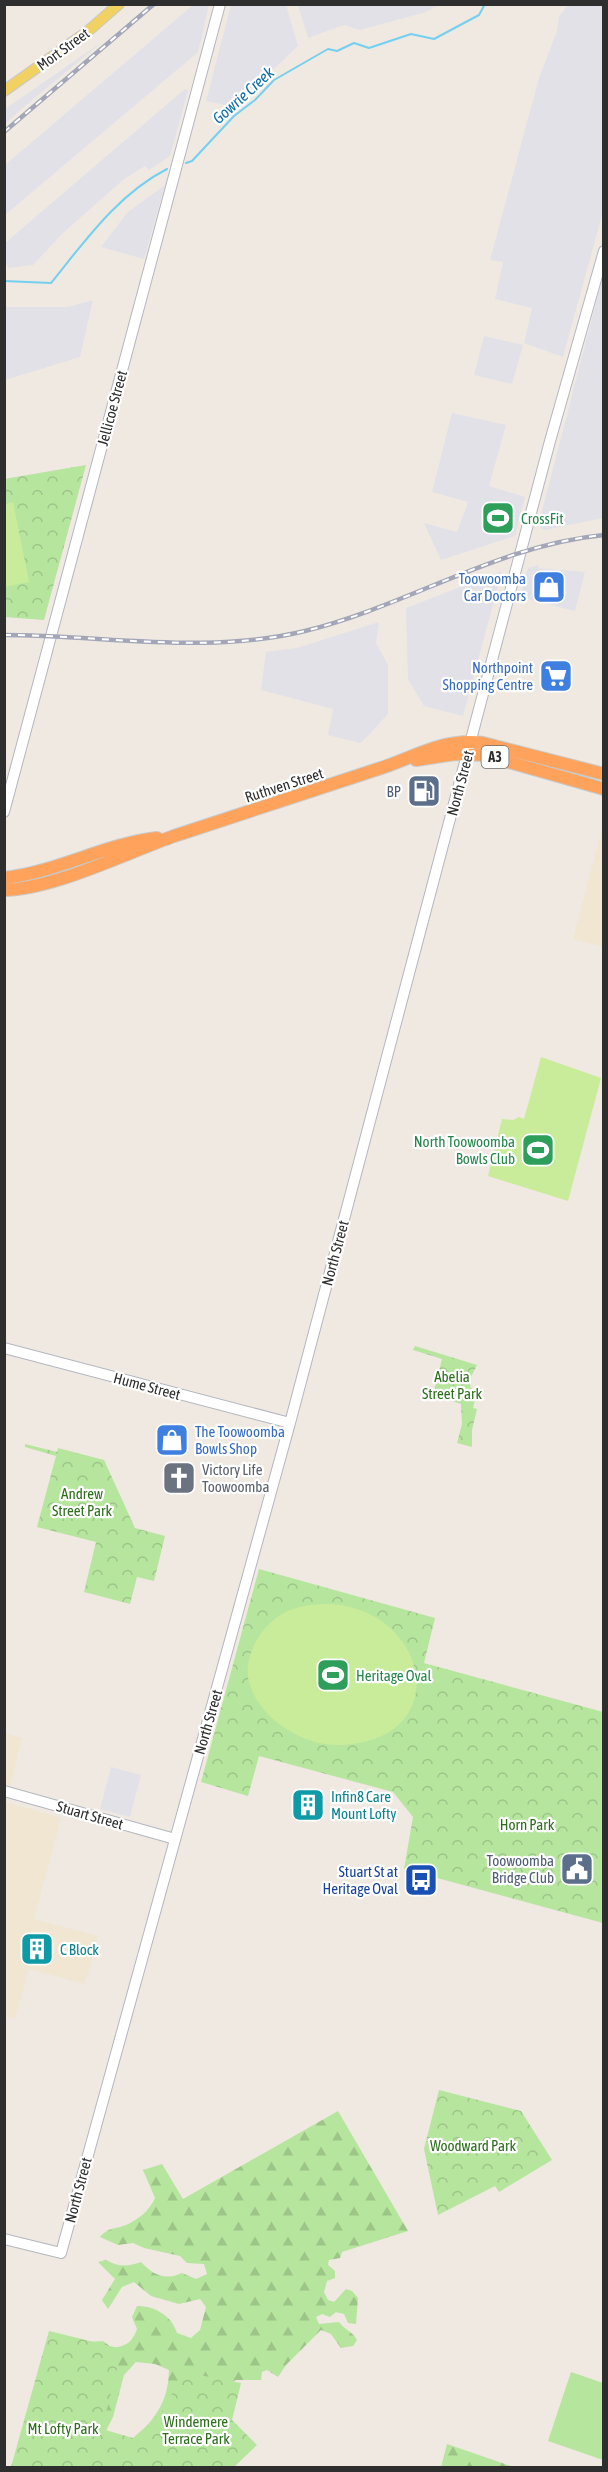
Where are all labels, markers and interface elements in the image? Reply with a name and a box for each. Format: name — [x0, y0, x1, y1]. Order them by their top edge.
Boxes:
street label: Mort Street — [33, 24, 93, 74]
water label: Gowrie Creek — [209, 62, 278, 127]
street label: Jellicoe Street — [94, 368, 130, 448]
sports icon: CrossFit — [480, 500, 516, 536]
place label: CrossFit — [521, 510, 564, 527]
shop icon: Toowoomba Car Doctors — [531, 569, 567, 605]
place label: Toowoomba Car Doctors — [459, 570, 526, 604]
supermarket icon: Northpoint Shopping Centre — [538, 658, 574, 694]
place label: Northpoint Shopping Centre — [443, 659, 533, 693]
road number: A3 — [482, 746, 508, 768]
street label: North Street — [443, 749, 477, 817]
street label: Ruthven Street — [243, 764, 325, 806]
fuel station icon: BP — [406, 773, 442, 809]
place label: BP — [387, 783, 401, 800]
sports icon: North Toowoomba Bowls Club — [520, 1132, 556, 1168]
place label: North Toowoomba Bowls Club — [414, 1133, 515, 1167]
street label: North Street — [318, 1219, 352, 1287]
park label: Abelia Street Park — [422, 1368, 482, 1402]
street label: Hume Street — [112, 1369, 182, 1403]
shop icon: The Toowoomba Bowls Shop — [154, 1422, 190, 1458]
place label: The Toowoomba Bowls Shop — [195, 1423, 285, 1457]
church icon: Victory Life Toowoomba — [161, 1460, 197, 1496]
place label: Victory Life Toowoomba — [202, 1461, 269, 1495]
park label: Andrew Street Park — [52, 1485, 112, 1519]
sports icon: Heritage Oval — [315, 1657, 351, 1693]
place label: Heritage Oval — [356, 1667, 431, 1684]
street label: North Street — [191, 1688, 225, 1756]
building icon: Infin8 Care Mount Lofty — [290, 1787, 326, 1823]
place label: Infin8 Care Mount Lofty — [331, 1788, 397, 1822]
street label: Stuart Street — [55, 1797, 125, 1833]
park label: Horn Park — [500, 1816, 555, 1833]
public building icon: Toowoomba Bridge Club — [559, 1851, 595, 1887]
place label: Toowoomba Bridge Club — [487, 1852, 554, 1886]
bus stop icon: Stuart St at Heritage Oval — [403, 1862, 439, 1898]
place label: Stuart St at Heritage Oval — [323, 1863, 398, 1897]
building icon: C Block — [19, 1931, 55, 1967]
place label: C Block — [60, 1941, 99, 1958]
park label: Woodward Park — [430, 2137, 516, 2154]
street label: North Street — [61, 2156, 95, 2224]
park label: Windemere Terrace Park — [162, 2413, 230, 2447]
park label: Mt Lofty Park — [27, 2420, 99, 2437]

